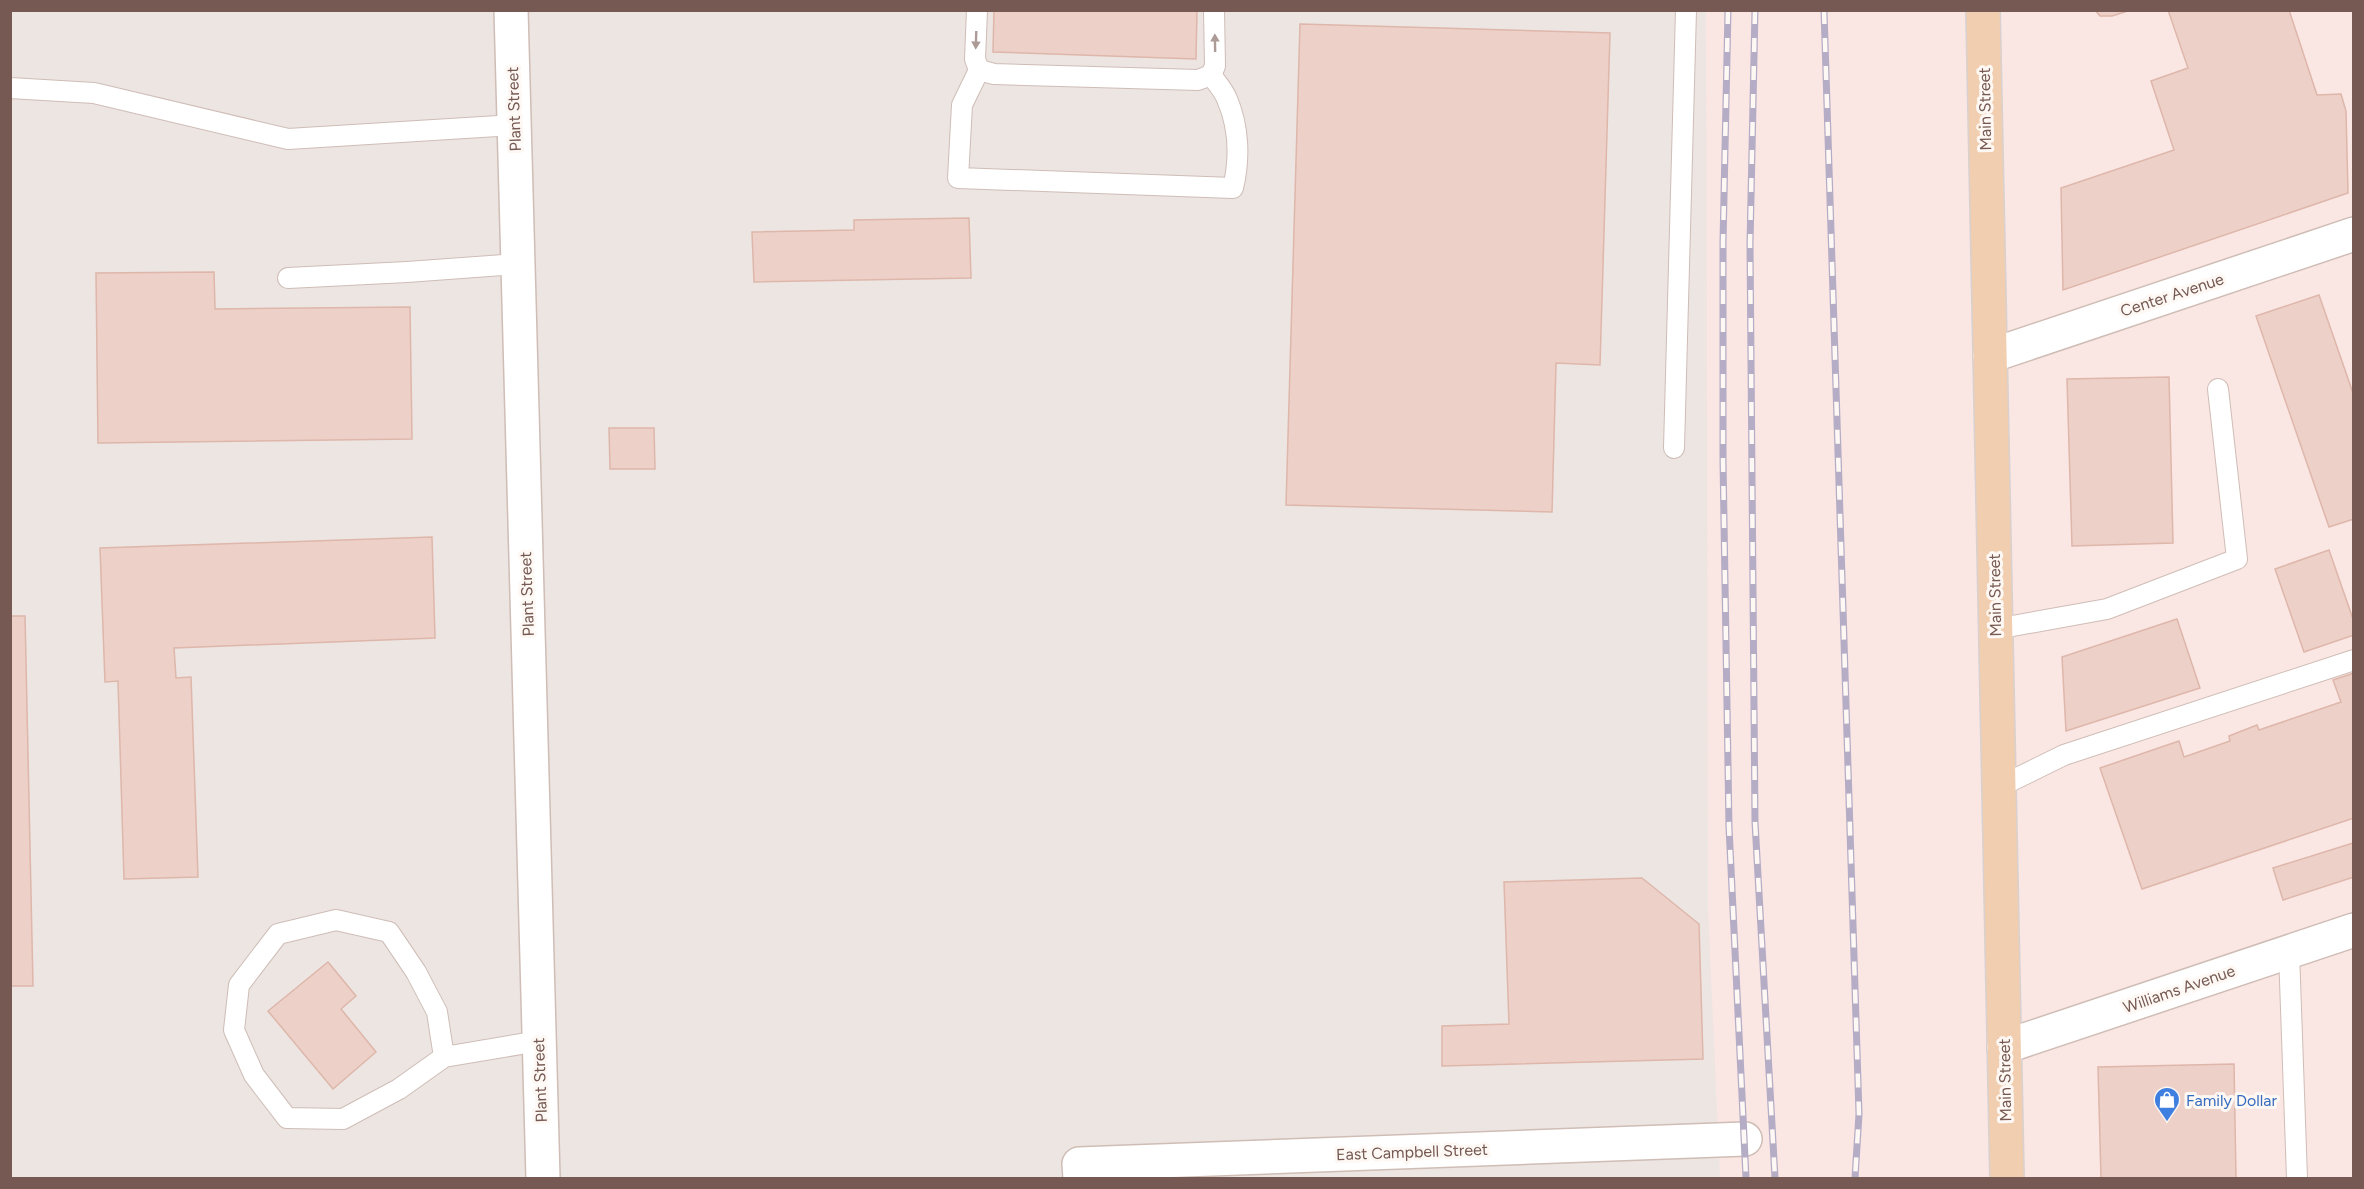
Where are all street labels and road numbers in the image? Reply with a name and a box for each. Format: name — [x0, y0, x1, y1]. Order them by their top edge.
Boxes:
street label: Plant Street — [503, 66, 525, 152]
street label: Main Street — [1975, 67, 1995, 151]
street label: Center Avenue — [2118, 269, 2226, 321]
street label: Plant Street — [516, 551, 538, 637]
street label: Main Street — [1985, 553, 2005, 637]
street label: Williams Avenue — [2121, 961, 2238, 1017]
street label: Plant Street — [529, 1037, 551, 1123]
street label: Main Street — [1995, 1038, 2015, 1122]
street label: East Campbell Street — [1336, 1140, 1488, 1164]

